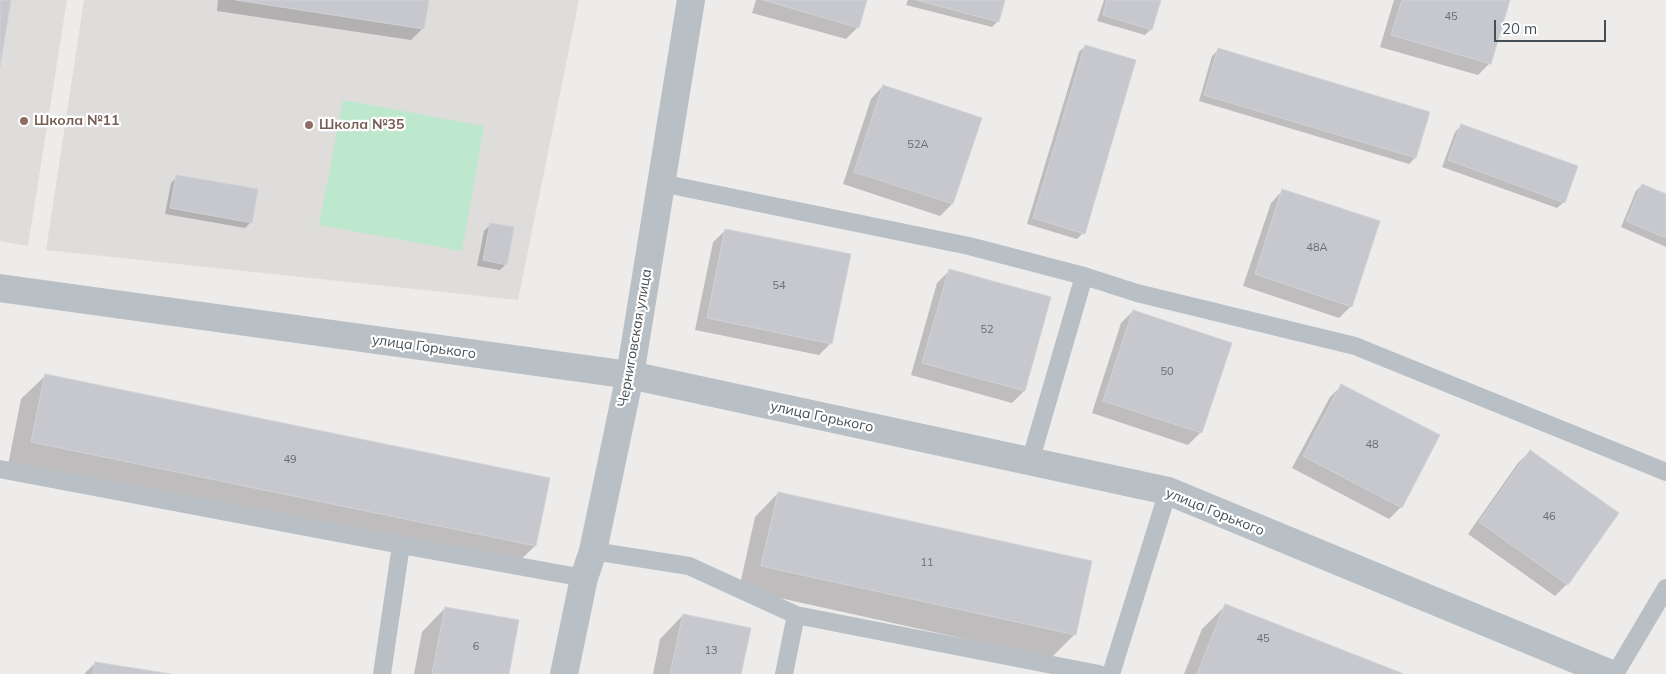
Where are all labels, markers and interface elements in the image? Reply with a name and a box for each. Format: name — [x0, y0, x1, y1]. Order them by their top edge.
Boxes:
house number: 45 — [1444, 10, 1458, 24]
scale bar — [1496, 10, 1608, 42]
text: 20 m — [1502, 19, 1537, 38]
place label: Школа №11 — [34, 113, 119, 129]
marker: Школа №11 — [18, 115, 30, 127]
place label: Школа №35 — [319, 117, 404, 133]
marker: Школа №35 — [303, 119, 315, 131]
house number: 52А — [907, 138, 929, 152]
house number: 48А — [1306, 241, 1328, 255]
street label: Черниговская улица — [615, 268, 655, 408]
house number: 54 — [772, 279, 786, 293]
house number: 52 — [980, 323, 994, 337]
street label: улица Горького — [371, 331, 477, 363]
house number: 50 — [1160, 365, 1174, 379]
street label: улица Горького — [769, 398, 875, 436]
house number: 48 — [1365, 438, 1379, 452]
house number: 49 — [283, 453, 297, 467]
street label: улица Горького — [1163, 485, 1267, 539]
house number: 46 — [1542, 510, 1556, 524]
house number: 11 — [920, 556, 934, 570]
house number: 45 — [1256, 632, 1270, 646]
house number: 6 — [473, 640, 479, 654]
house number: 13 — [704, 644, 718, 658]

